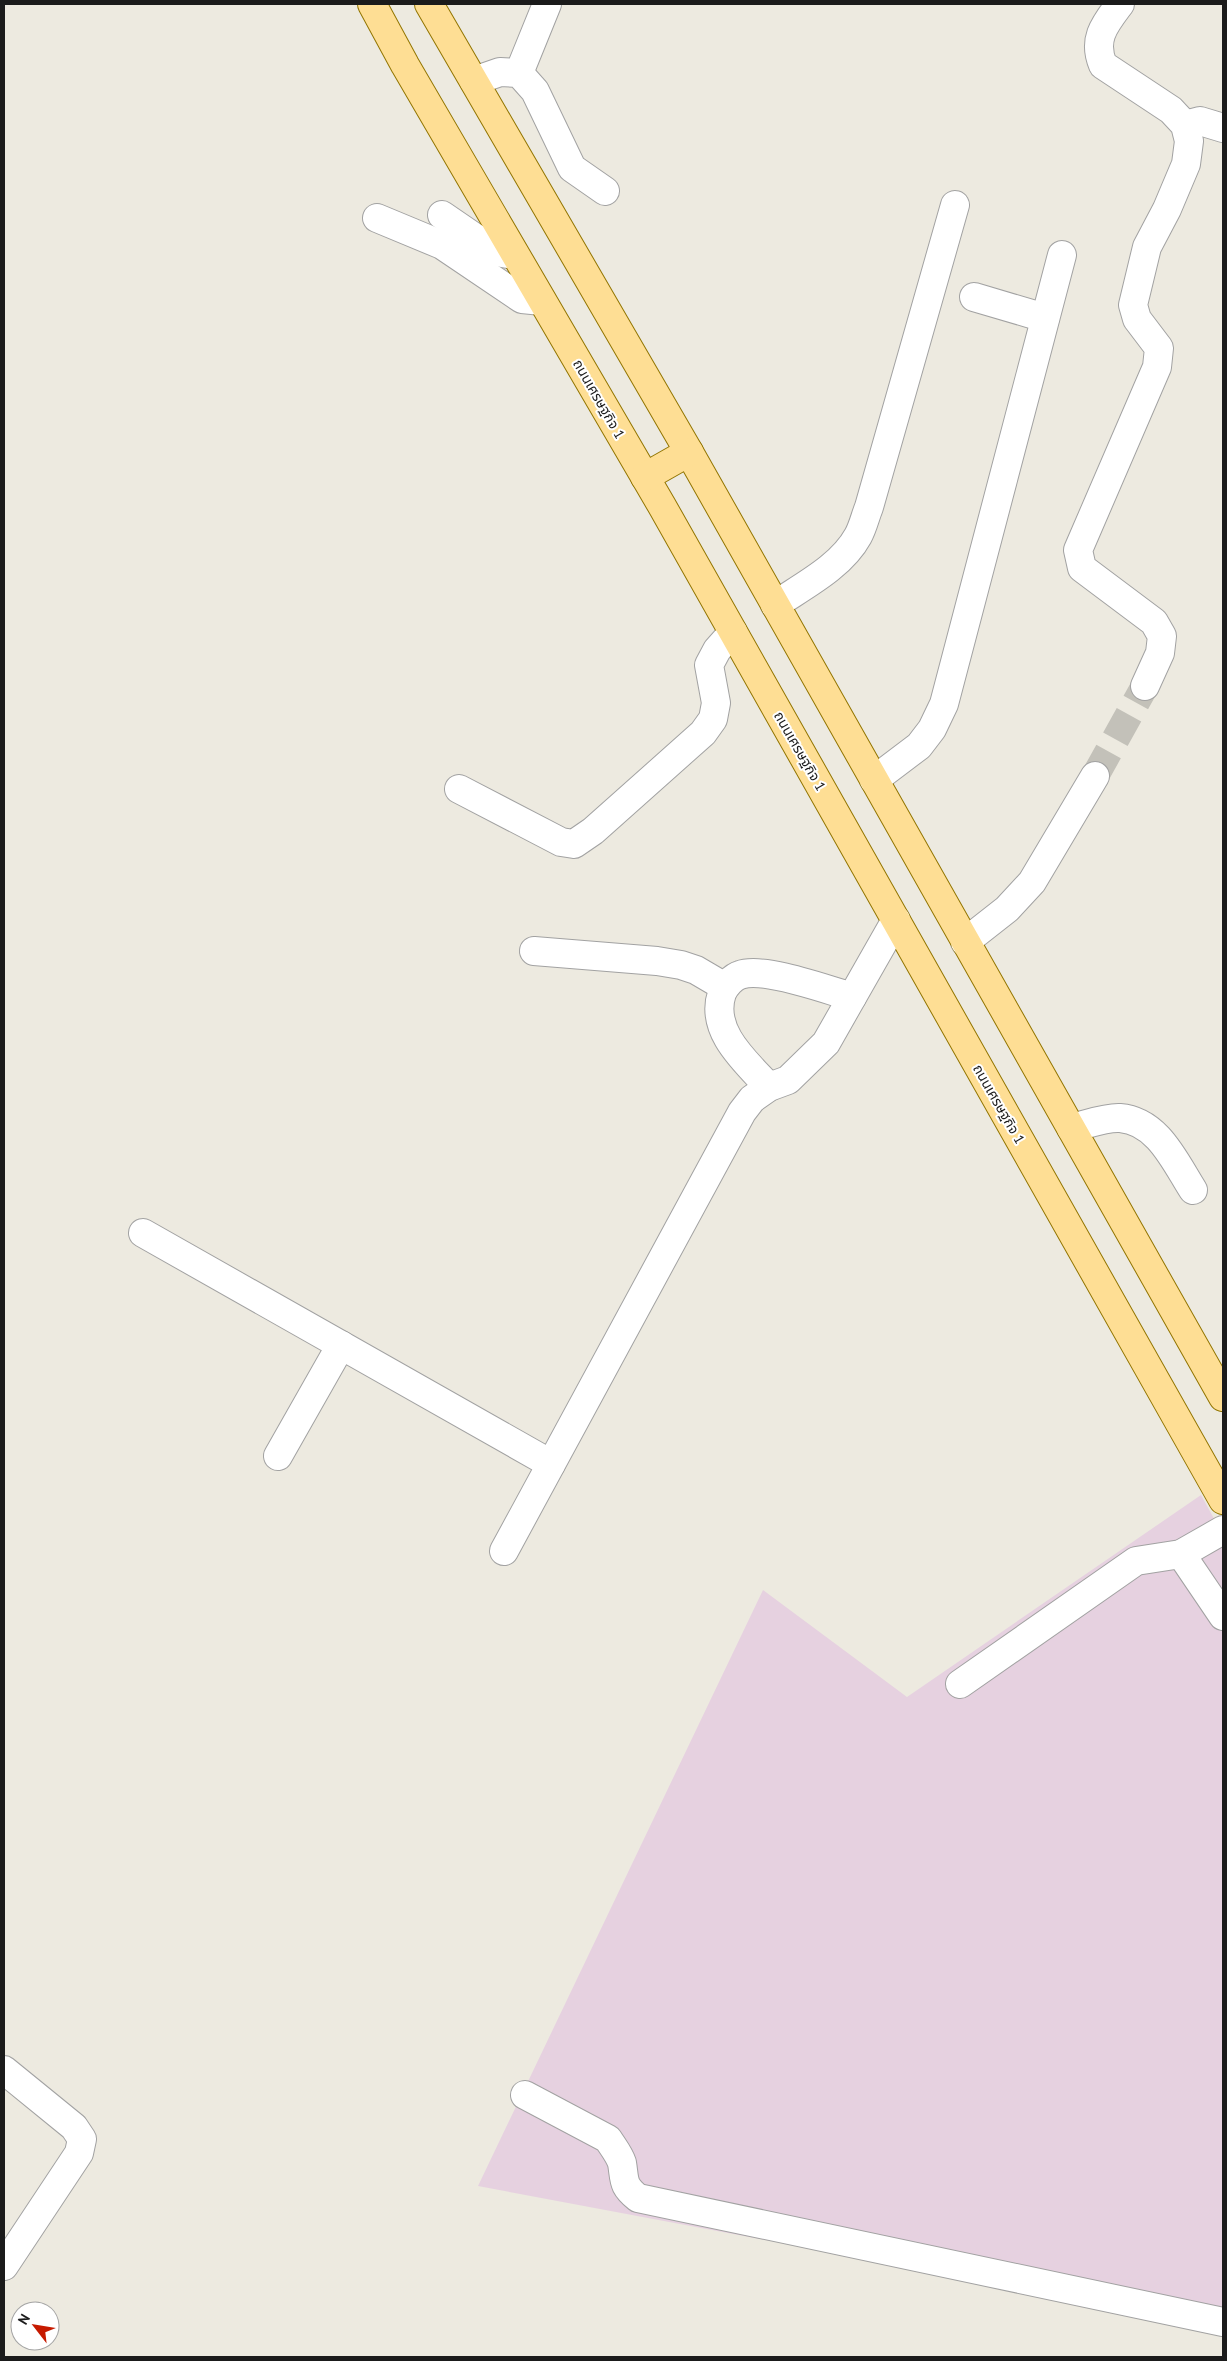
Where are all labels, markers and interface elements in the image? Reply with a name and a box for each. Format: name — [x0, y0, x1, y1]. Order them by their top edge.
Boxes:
street label: ถนนเศรษฐกิจ 1 — [569, 356, 629, 442]
street label: ถนนเศรษฐกิจ 1 — [770, 708, 830, 794]
street label: ถนนเศรษฐกิจ 1 — [969, 1061, 1029, 1147]
north arrow — [10, 2301, 60, 2351]
text: N — [14, 2311, 34, 2328]

